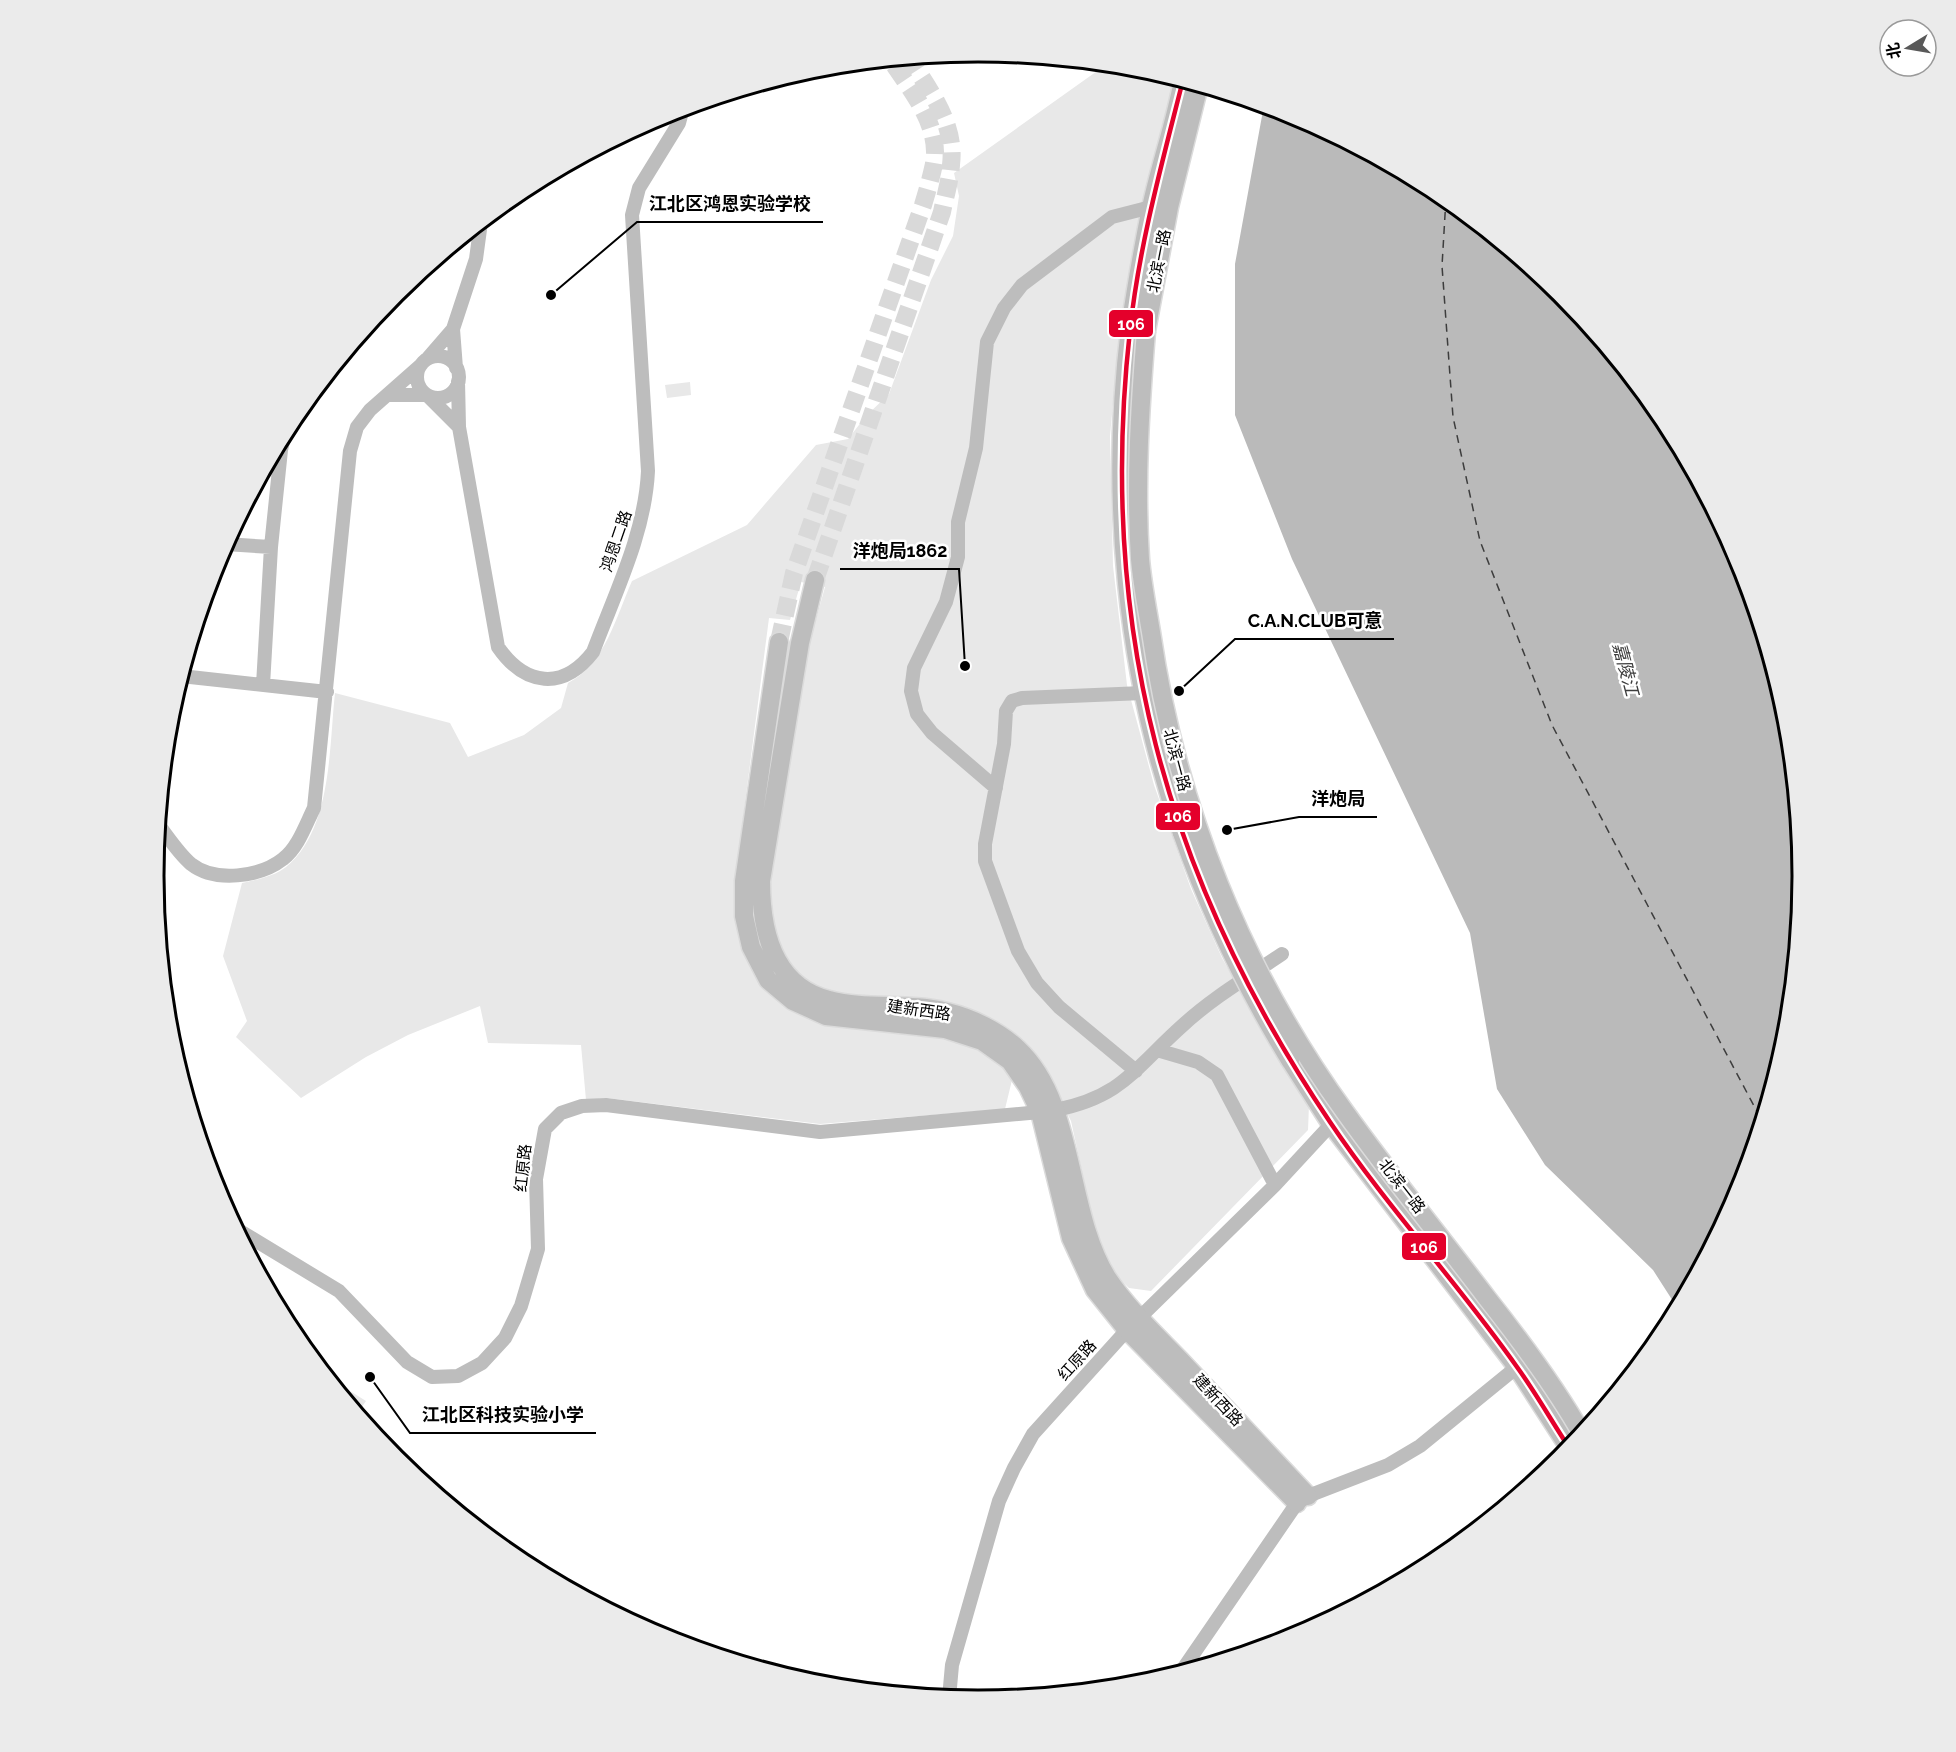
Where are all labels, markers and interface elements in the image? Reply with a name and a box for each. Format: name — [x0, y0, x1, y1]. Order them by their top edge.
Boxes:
north arrow — [1878, 18, 1938, 78]
text: 北 — [1883, 41, 1905, 60]
callout: 江北区鸿恩实验学校 — [637, 186, 823, 222]
text: 江北区鸿恩实验学校 — [649, 193, 811, 214]
street label: 北滨一路 — [1144, 228, 1174, 294]
line badge: 106 — [1108, 309, 1154, 338]
text: 106 — [1117, 315, 1145, 334]
street label: 鸿恩二路 — [597, 508, 635, 574]
callout: 洋炮局1862 — [840, 533, 959, 569]
text: 洋炮局1862 — [853, 540, 947, 561]
callout: C.A.N.CLUB可意 — [1235, 603, 1394, 639]
text: C.A.N.CLUB可意 — [1248, 610, 1382, 631]
water label: 嘉陵江 — [1609, 640, 1644, 700]
street label: 北滨一路 — [1160, 727, 1194, 793]
callout: 洋炮局 — [1299, 781, 1377, 817]
text: 洋炮局 — [1311, 788, 1365, 809]
line badge: 106 — [1155, 802, 1201, 831]
text: 106 — [1164, 807, 1192, 826]
street label: 建新西路 — [886, 996, 952, 1024]
street label: 红原路 — [511, 1143, 535, 1193]
street label: 北滨一路 — [1375, 1155, 1429, 1217]
line badge: 106 — [1401, 1232, 1447, 1261]
text: 106 — [1410, 1238, 1438, 1257]
street label: 红原路 — [1054, 1336, 1100, 1384]
street label: 建新西路 — [1189, 1370, 1247, 1430]
callout: 江北区科技实验小学 — [410, 1397, 596, 1433]
text: 江北区科技实验小学 — [422, 1404, 584, 1425]

